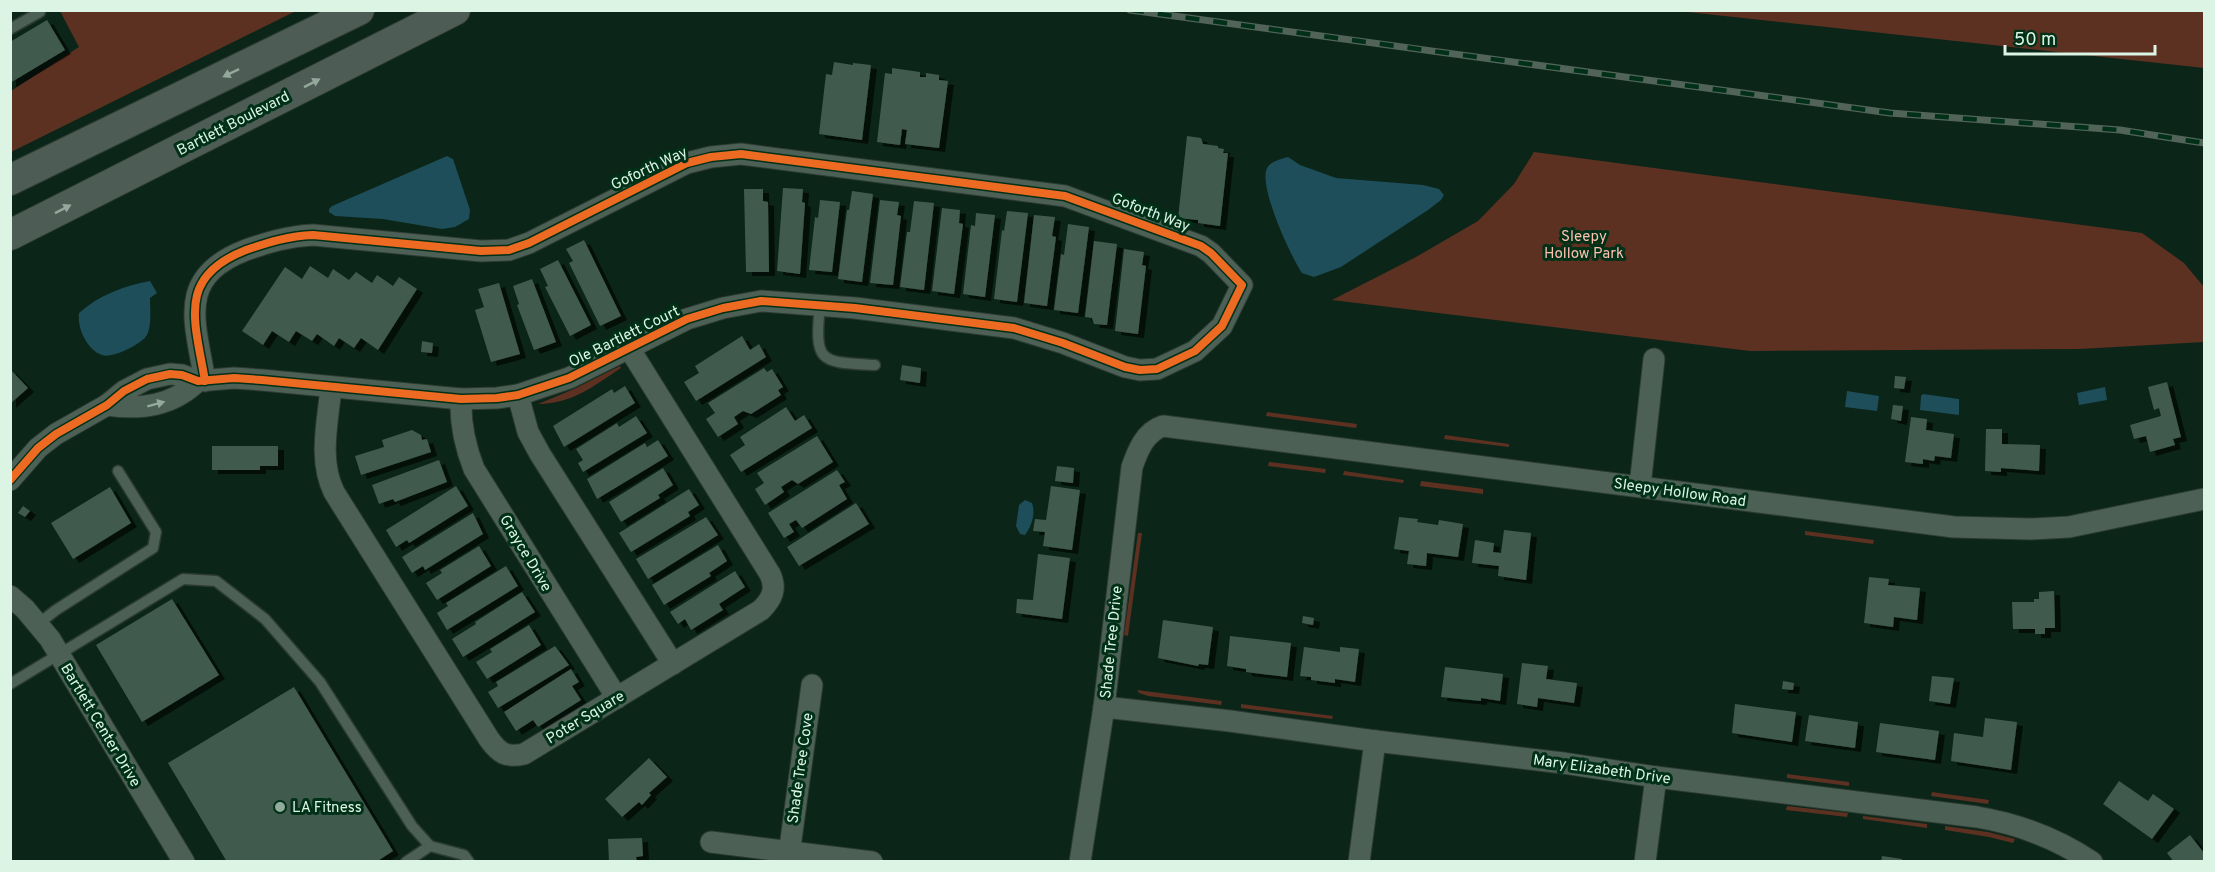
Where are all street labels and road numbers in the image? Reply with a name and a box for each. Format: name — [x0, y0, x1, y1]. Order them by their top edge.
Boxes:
street label: Bartlett Boulevard — [174, 88, 293, 161]
street label: Goforth Way — [608, 143, 691, 195]
street label: Goforth Way — [1109, 190, 1192, 237]
street label: Ole Bartlett Court — [566, 302, 683, 372]
street label: Sleepy Hollow Road — [1612, 475, 1747, 512]
street label: Grayce Drive — [494, 512, 555, 596]
street label: Shade Tree Drive — [1097, 585, 1128, 700]
street label: Bartlett Center Drive — [55, 661, 144, 791]
street label: Poter Square — [543, 687, 628, 749]
street label: Shade Tree Cove — [784, 712, 819, 825]
street label: Mary Elizabeth Drive — [1532, 751, 1672, 790]

